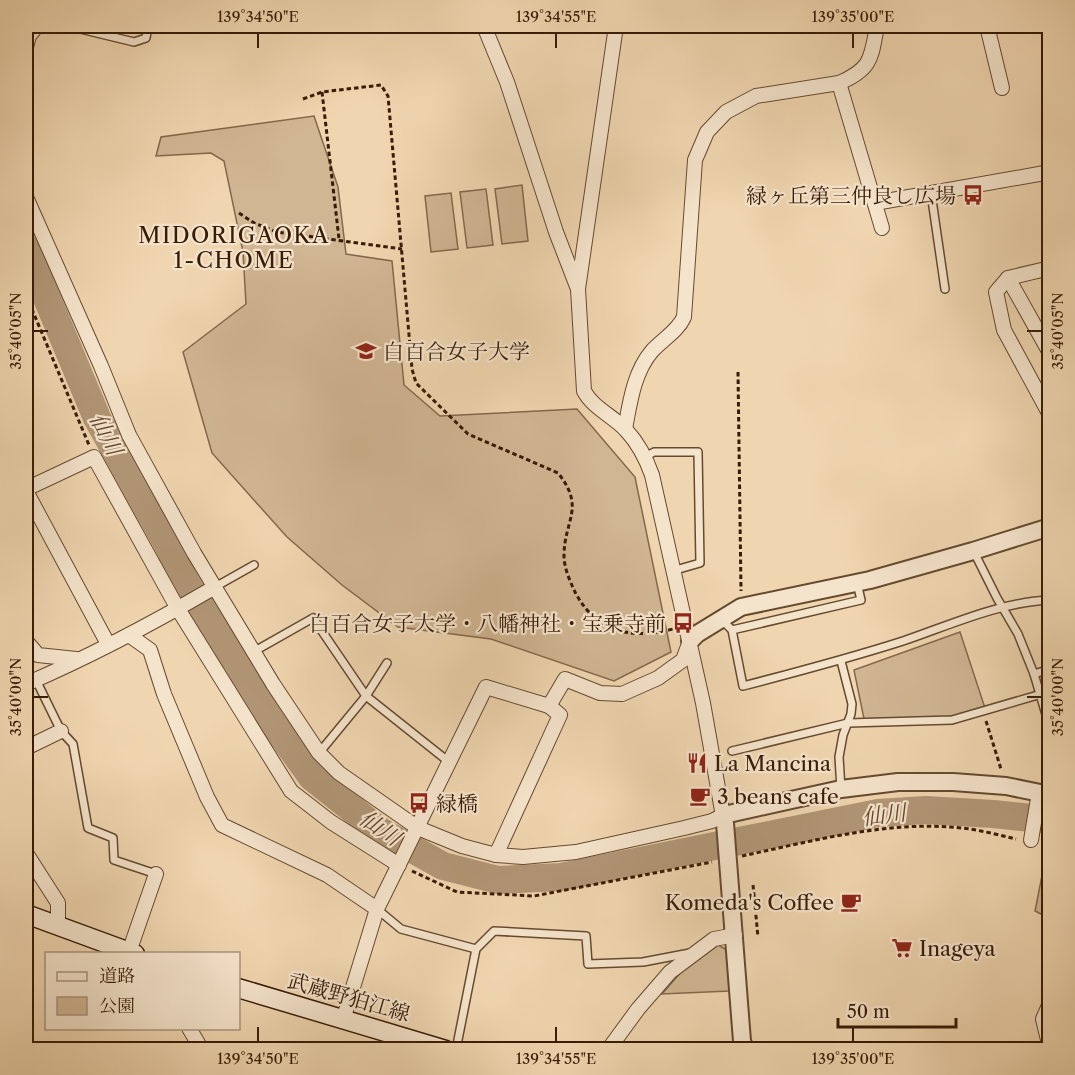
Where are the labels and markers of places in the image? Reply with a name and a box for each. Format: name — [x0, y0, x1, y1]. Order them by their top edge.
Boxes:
place label: 緑ヶ丘第三仲良し広場 — [746, 183, 956, 208]
bus stop icon: 緑ヶ丘第三仲良し広場 — [961, 183, 985, 207]
school or university icon: 白百合女子大学 — [354, 339, 378, 363]
place label: 白百合女子大学 — [383, 339, 530, 364]
place label: 白百合女子大学・八幡神社・宝乗寺前 — [309, 611, 666, 636]
bus stop icon: 白百合女子大学・八幡神社・宝乗寺前 — [671, 611, 695, 635]
restaurant icon: La Mancina — [685, 751, 709, 775]
place label: La Mancina — [714, 751, 832, 776]
cafe icon: 3 beans cafe — [688, 784, 712, 808]
place label: 3 beans cafe — [717, 784, 839, 809]
bus stop icon: 緑橋 — [407, 791, 431, 815]
place label: 緑橋 — [436, 791, 478, 816]
place label: Komeda's Coffee — [665, 890, 834, 915]
cafe icon: Komeda's Coffee — [839, 890, 863, 914]
supermarket icon: Inageya — [890, 936, 914, 960]
place label: Inageya — [919, 936, 997, 961]

